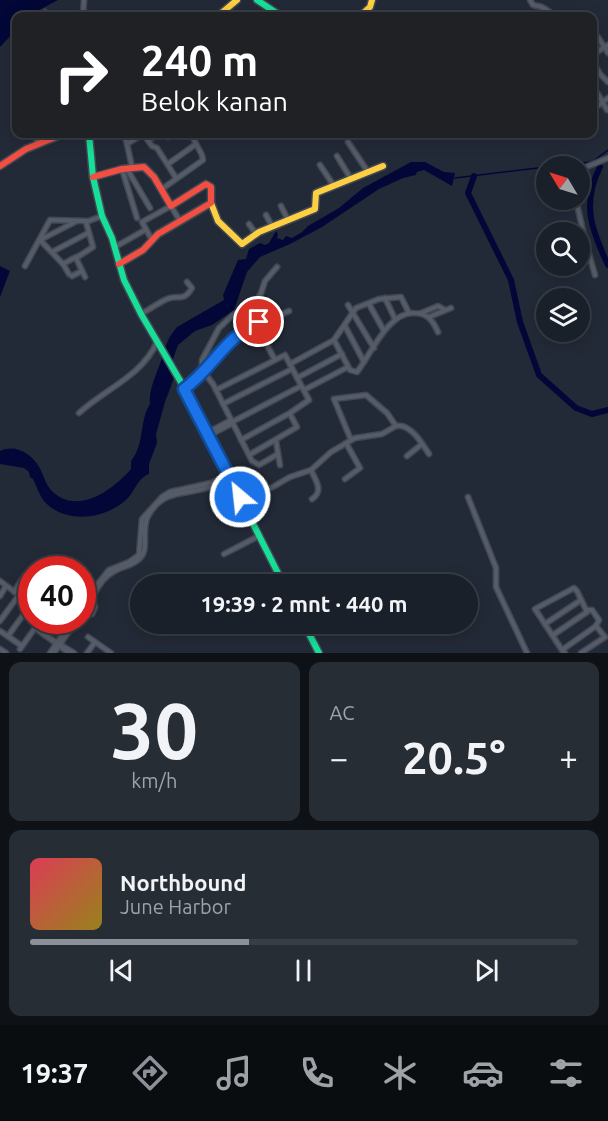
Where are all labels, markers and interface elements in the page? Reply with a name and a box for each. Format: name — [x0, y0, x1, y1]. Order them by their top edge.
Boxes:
icon: right — [42, 36, 120, 114]
text: 240 m — [141, 37, 258, 84]
text: Belok kanan — [141, 86, 288, 116]
north arrow — [536, 156, 590, 210]
map controls — [536, 156, 590, 342]
button: search — [536, 222, 590, 276]
button: layers — [536, 288, 590, 342]
pin — [233, 296, 284, 347]
icon: arrive — [242, 305, 275, 338]
position arrow — [208, 465, 272, 529]
speed limit sign: 40 — [18, 556, 96, 634]
text: 19:39 · 2 mnt · 440 m — [200, 591, 408, 616]
text: 30 — [110, 686, 198, 774]
text: AC — [330, 701, 355, 724]
text: 20.5° — [402, 732, 505, 783]
text: − — [330, 739, 348, 776]
text: + — [559, 739, 578, 776]
text: km/h — [131, 769, 177, 792]
text: Northbound — [120, 870, 246, 895]
text: June Harbor — [120, 895, 231, 918]
icon: previous — [105, 954, 138, 987]
icon: pause — [287, 954, 320, 987]
icon: next — [470, 954, 503, 987]
icon: directions — [129, 1052, 171, 1094]
icon: music — [213, 1052, 255, 1094]
icon: phone — [296, 1052, 338, 1094]
icon: climate — [379, 1052, 421, 1094]
icon: car — [462, 1052, 504, 1094]
icon: filters — [545, 1052, 587, 1094]
text: 19:37 — [21, 1058, 88, 1088]

